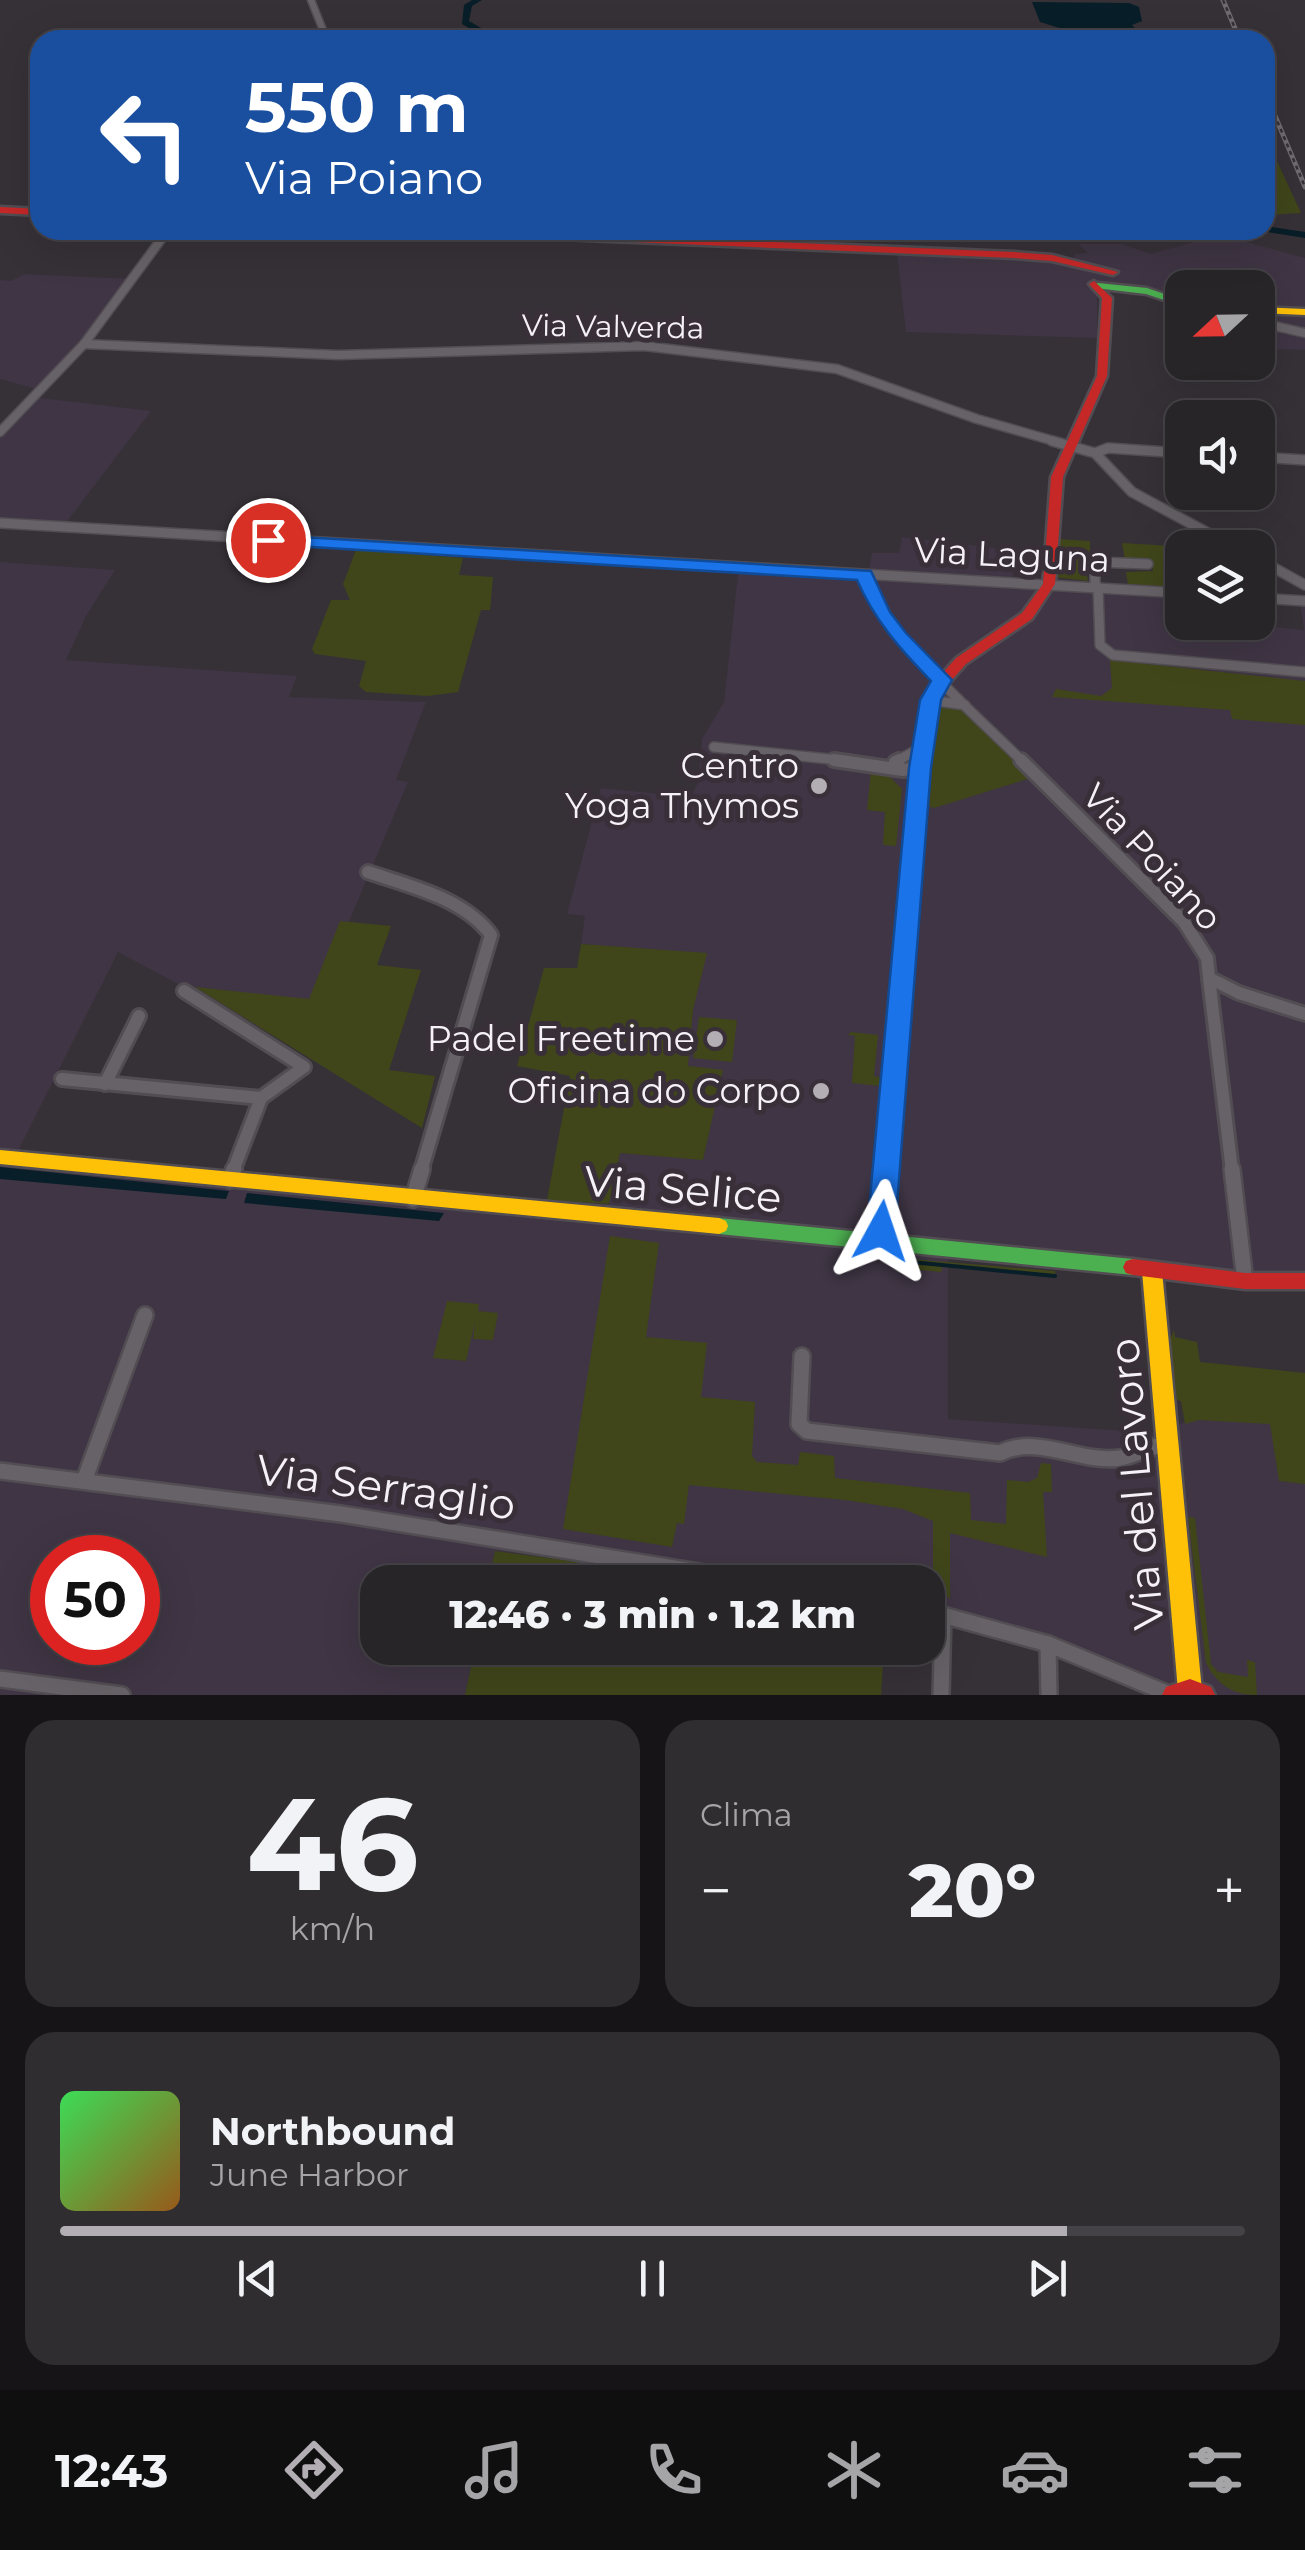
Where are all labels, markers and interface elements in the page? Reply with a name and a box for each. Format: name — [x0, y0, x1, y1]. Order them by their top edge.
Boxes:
text: 550 m — [245, 64, 469, 150]
icon: left — [80, 70, 210, 200]
text: Via Poiano — [245, 150, 483, 205]
north arrow — [1165, 270, 1275, 380]
map controls — [1165, 270, 1275, 640]
street label: Via Valverda — [521, 306, 705, 347]
button: sound — [1165, 400, 1275, 510]
pin — [226, 498, 311, 583]
icon: arrive — [241, 513, 296, 568]
street label: Via Laguna — [913, 528, 1111, 581]
button: layers — [1165, 530, 1275, 640]
place label: Centro Yoga Thymos — [565, 744, 799, 827]
street label: Via Poiano — [1073, 774, 1231, 939]
marker: Centro Yoga Thymos — [808, 775, 830, 797]
place label: Padel Freetime — [427, 1017, 695, 1060]
marker: Padel Freetime — [704, 1028, 726, 1050]
place label: Oficina do Corpo — [508, 1069, 801, 1112]
marker: Oficina do Corpo — [810, 1080, 832, 1102]
street label: Via Selice — [582, 1154, 784, 1224]
position arrow — [829, 1179, 933, 1283]
street label: Via del Lavoro — [1097, 1336, 1175, 1632]
street label: Via Serraglio — [253, 1443, 519, 1531]
speed limit sign: 50 — [30, 1535, 160, 1665]
text: 12:46 · 3 min · 1.2 km — [449, 1591, 856, 1638]
text: 46 — [246, 1764, 419, 1923]
text: Clima — [700, 1795, 793, 1834]
text: 20° — [909, 1844, 1036, 1936]
text: − — [700, 1857, 732, 1924]
text: + — [1213, 1857, 1245, 1924]
text: km/h — [290, 1909, 375, 1948]
text: Northbound — [210, 2108, 455, 2155]
text: June Harbor — [210, 2155, 409, 2194]
icon: previous — [230, 2251, 285, 2306]
icon: pause — [625, 2251, 680, 2306]
icon: next — [1020, 2251, 1075, 2306]
icon: directions — [279, 2435, 349, 2505]
icon: music — [459, 2435, 529, 2505]
icon: phone — [639, 2435, 709, 2505]
icon: climate — [819, 2435, 889, 2505]
icon: car — [1000, 2435, 1070, 2505]
icon: filters — [1180, 2435, 1250, 2505]
text: 12:43 — [55, 2443, 168, 2498]

